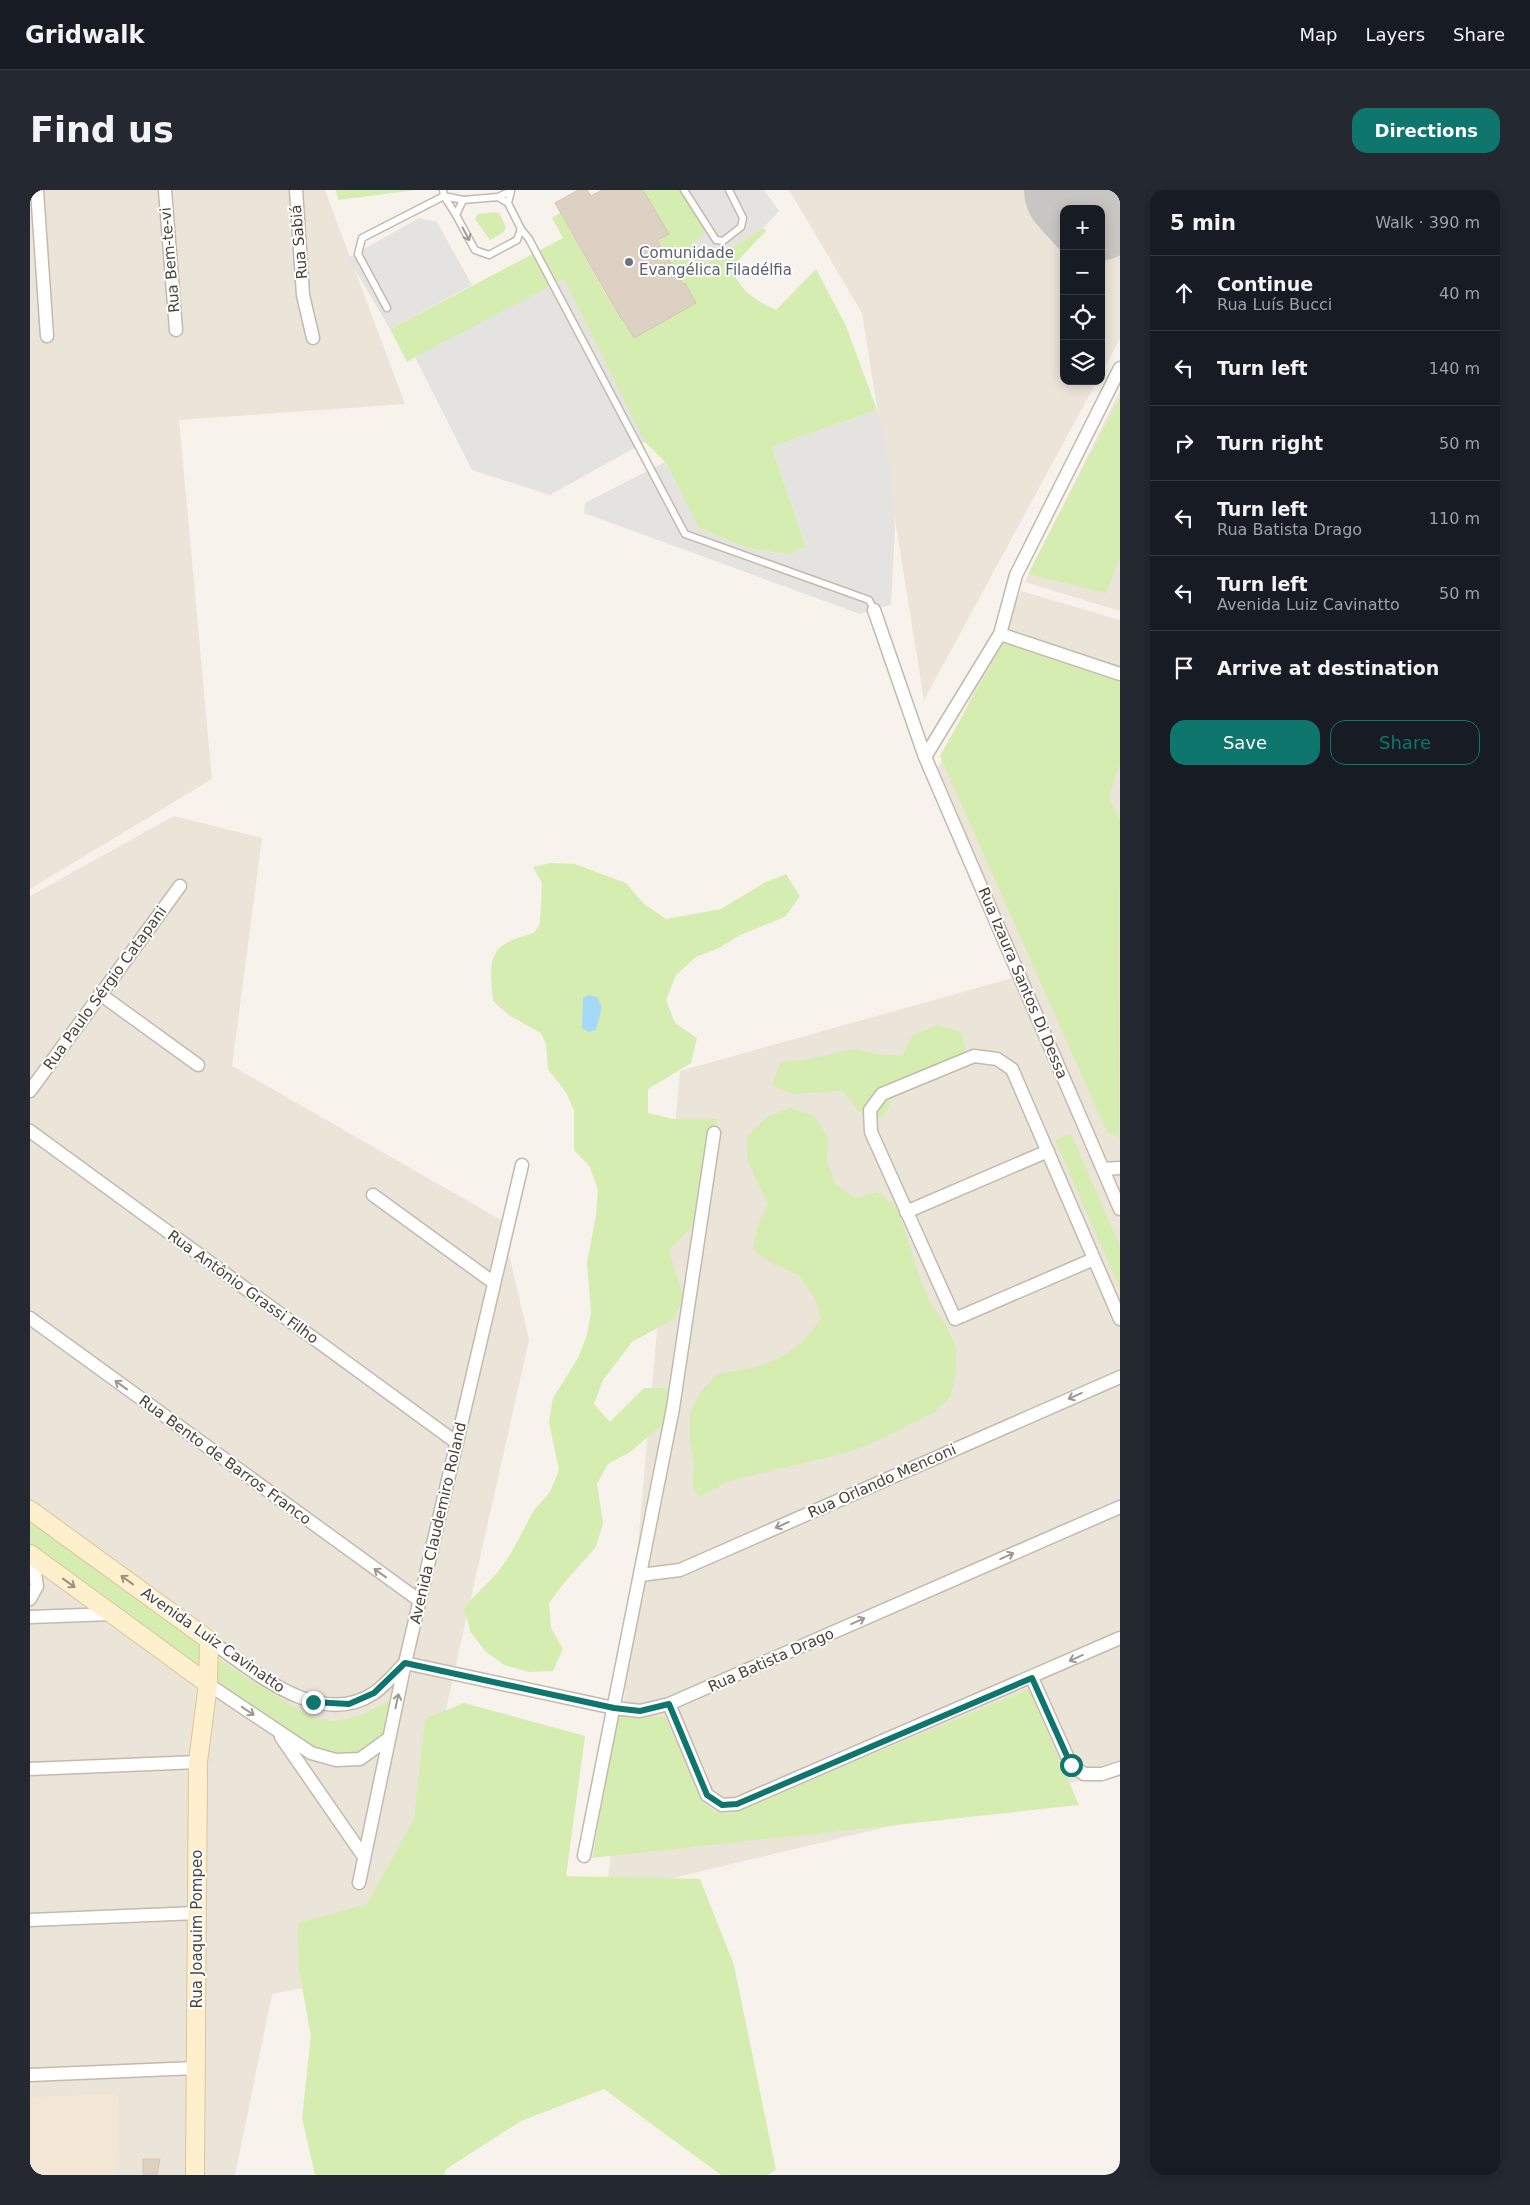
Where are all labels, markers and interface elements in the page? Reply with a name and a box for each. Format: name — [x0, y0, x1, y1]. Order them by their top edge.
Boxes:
text: Gridwalk — [25, 21, 145, 49]
text: Map — [1299, 24, 1337, 45]
text: Layers — [1365, 24, 1425, 45]
text: Share — [1453, 24, 1505, 45]
button: Directions — [1352, 108, 1500, 153]
text: Find us — [30, 110, 174, 150]
street label: Rua Sabiá — [287, 204, 311, 280]
map controls — [1060, 205, 1105, 385]
button: + — [1060, 205, 1105, 250]
street label: Rua Bem-te-vi — [156, 206, 184, 314]
text: 5 min — [1170, 211, 1236, 235]
text: Walk · 390 m — [1375, 213, 1480, 232]
one-way arrow — [461, 226, 471, 241]
place label: Comunidade Evangélica Filadélfia — [639, 244, 792, 279]
button: − — [1060, 250, 1105, 295]
marker: Comunidade Evangélica Filadélfia — [623, 256, 635, 268]
text: Continue — [1217, 273, 1313, 295]
icon: ahead — [1170, 279, 1198, 307]
text: 40 m — [1439, 284, 1480, 303]
button: locate — [1060, 295, 1105, 340]
text: Rua Luís Bucci — [1217, 295, 1332, 314]
button: layers — [1060, 340, 1105, 385]
icon: left — [1170, 354, 1198, 382]
text: Turn left — [1217, 357, 1308, 379]
text: 140 m — [1429, 359, 1480, 378]
icon: right — [1170, 429, 1198, 457]
text: Turn right — [1217, 432, 1323, 454]
text: 50 m — [1439, 434, 1480, 453]
text: Turn left — [1217, 498, 1308, 520]
icon: left — [1170, 504, 1198, 532]
text: 110 m — [1429, 509, 1480, 528]
text: Rua Batista Drago — [1217, 520, 1362, 539]
text: Turn left — [1217, 573, 1308, 595]
icon: left — [1170, 579, 1198, 607]
text: 50 m — [1439, 584, 1480, 603]
text: Avenida Luiz Cavinatto — [1217, 595, 1400, 614]
icon: arrive — [1170, 654, 1198, 682]
text: Arrive at destination — [1217, 657, 1439, 679]
button: Save — [1170, 720, 1320, 765]
button: Share — [1330, 720, 1480, 765]
street label: Rua Izaura Santos Di Dessa — [974, 885, 1072, 1081]
street label: Rua Paulo Sérgio Catapani — [40, 903, 170, 1073]
street label: Rua Antônio Grassi Filho — [164, 1226, 322, 1348]
one-way arrow — [115, 1379, 129, 1390]
street label: Rua Bento de Barros Franco — [135, 1391, 315, 1529]
one-way arrow — [1068, 1392, 1083, 1402]
street label: Avenida Claudemiro Roland — [406, 1420, 470, 1626]
street label: Rua Orlando Menconi — [805, 1440, 959, 1522]
one-way arrow — [775, 1520, 790, 1530]
one-way arrow — [999, 1551, 1014, 1561]
one-way arrow — [374, 1567, 387, 1578]
one-way arrow — [121, 1575, 134, 1586]
one-way arrow — [62, 1577, 76, 1588]
street label: Avenida Luiz Cavinatto — [138, 1583, 288, 1697]
one-way arrow — [850, 1616, 865, 1626]
street label: Rua Batista Drago — [705, 1624, 837, 1696]
one-way arrow — [1069, 1654, 1084, 1663]
route end — [302, 1691, 325, 1714]
one-way arrow — [393, 1693, 402, 1709]
one-way arrow — [241, 1706, 255, 1716]
route start — [1060, 1754, 1083, 1777]
street label: Rua Joaquim Pompeo — [188, 1850, 206, 2008]

